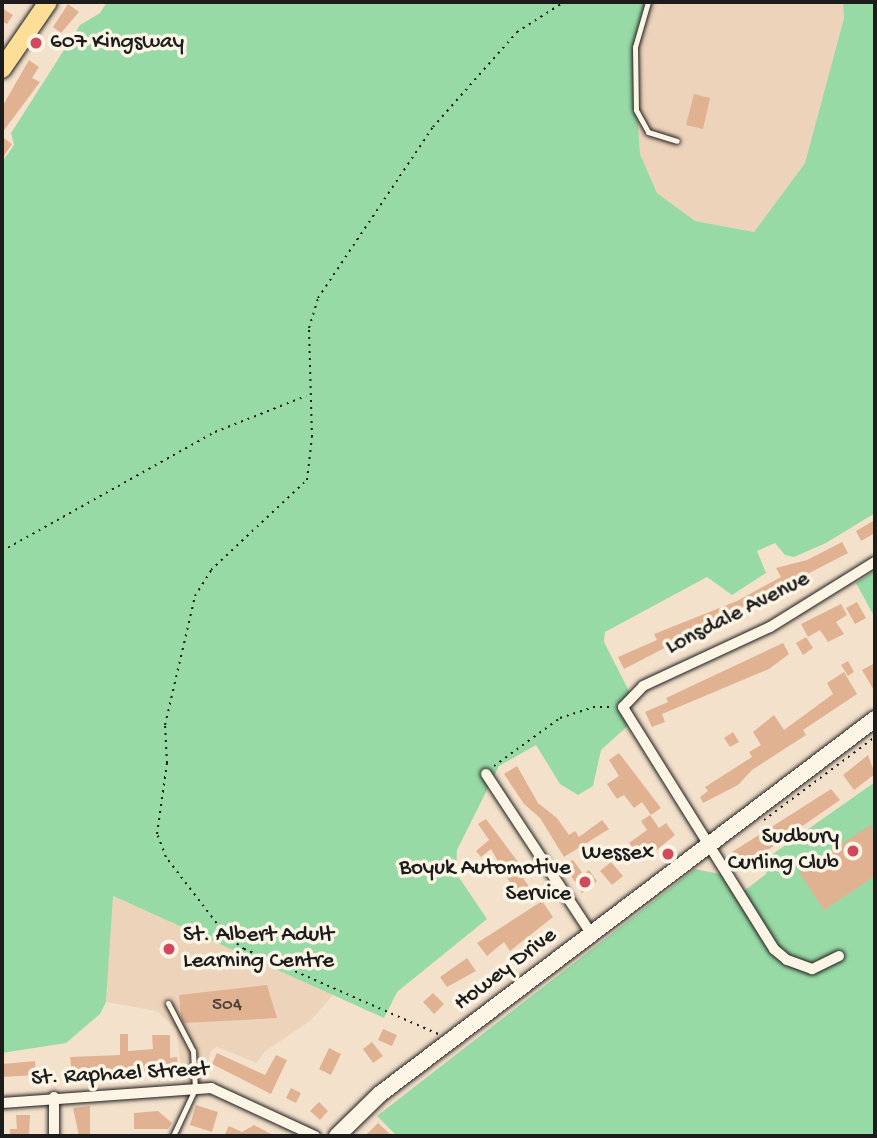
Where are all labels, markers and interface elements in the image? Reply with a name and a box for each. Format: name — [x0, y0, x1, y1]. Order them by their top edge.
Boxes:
place label: 607 Kingsway — [50, 29, 184, 57]
marker: 607 Kingsway — [28, 35, 44, 51]
street label: Lonsdale Avenue — [662, 566, 814, 662]
place label: Sudbury Curling Club — [728, 824, 839, 878]
place label: Wessex — [582, 840, 654, 868]
marker: Sudbury Curling Club — [845, 843, 861, 859]
marker: Wessex — [660, 846, 676, 862]
place label: Boyuk Automotive Service — [399, 855, 571, 909]
marker: Boyuk Automotive Service — [577, 874, 593, 890]
place label: St. Albert Adult Learning Centre — [183, 922, 334, 976]
street label: Howey Drive — [449, 922, 563, 1018]
marker: St. Albert Adult Learning Centre — [161, 941, 177, 957]
house number: 504 — [212, 995, 242, 1017]
street label: St. Raphael Street — [31, 1057, 209, 1093]

